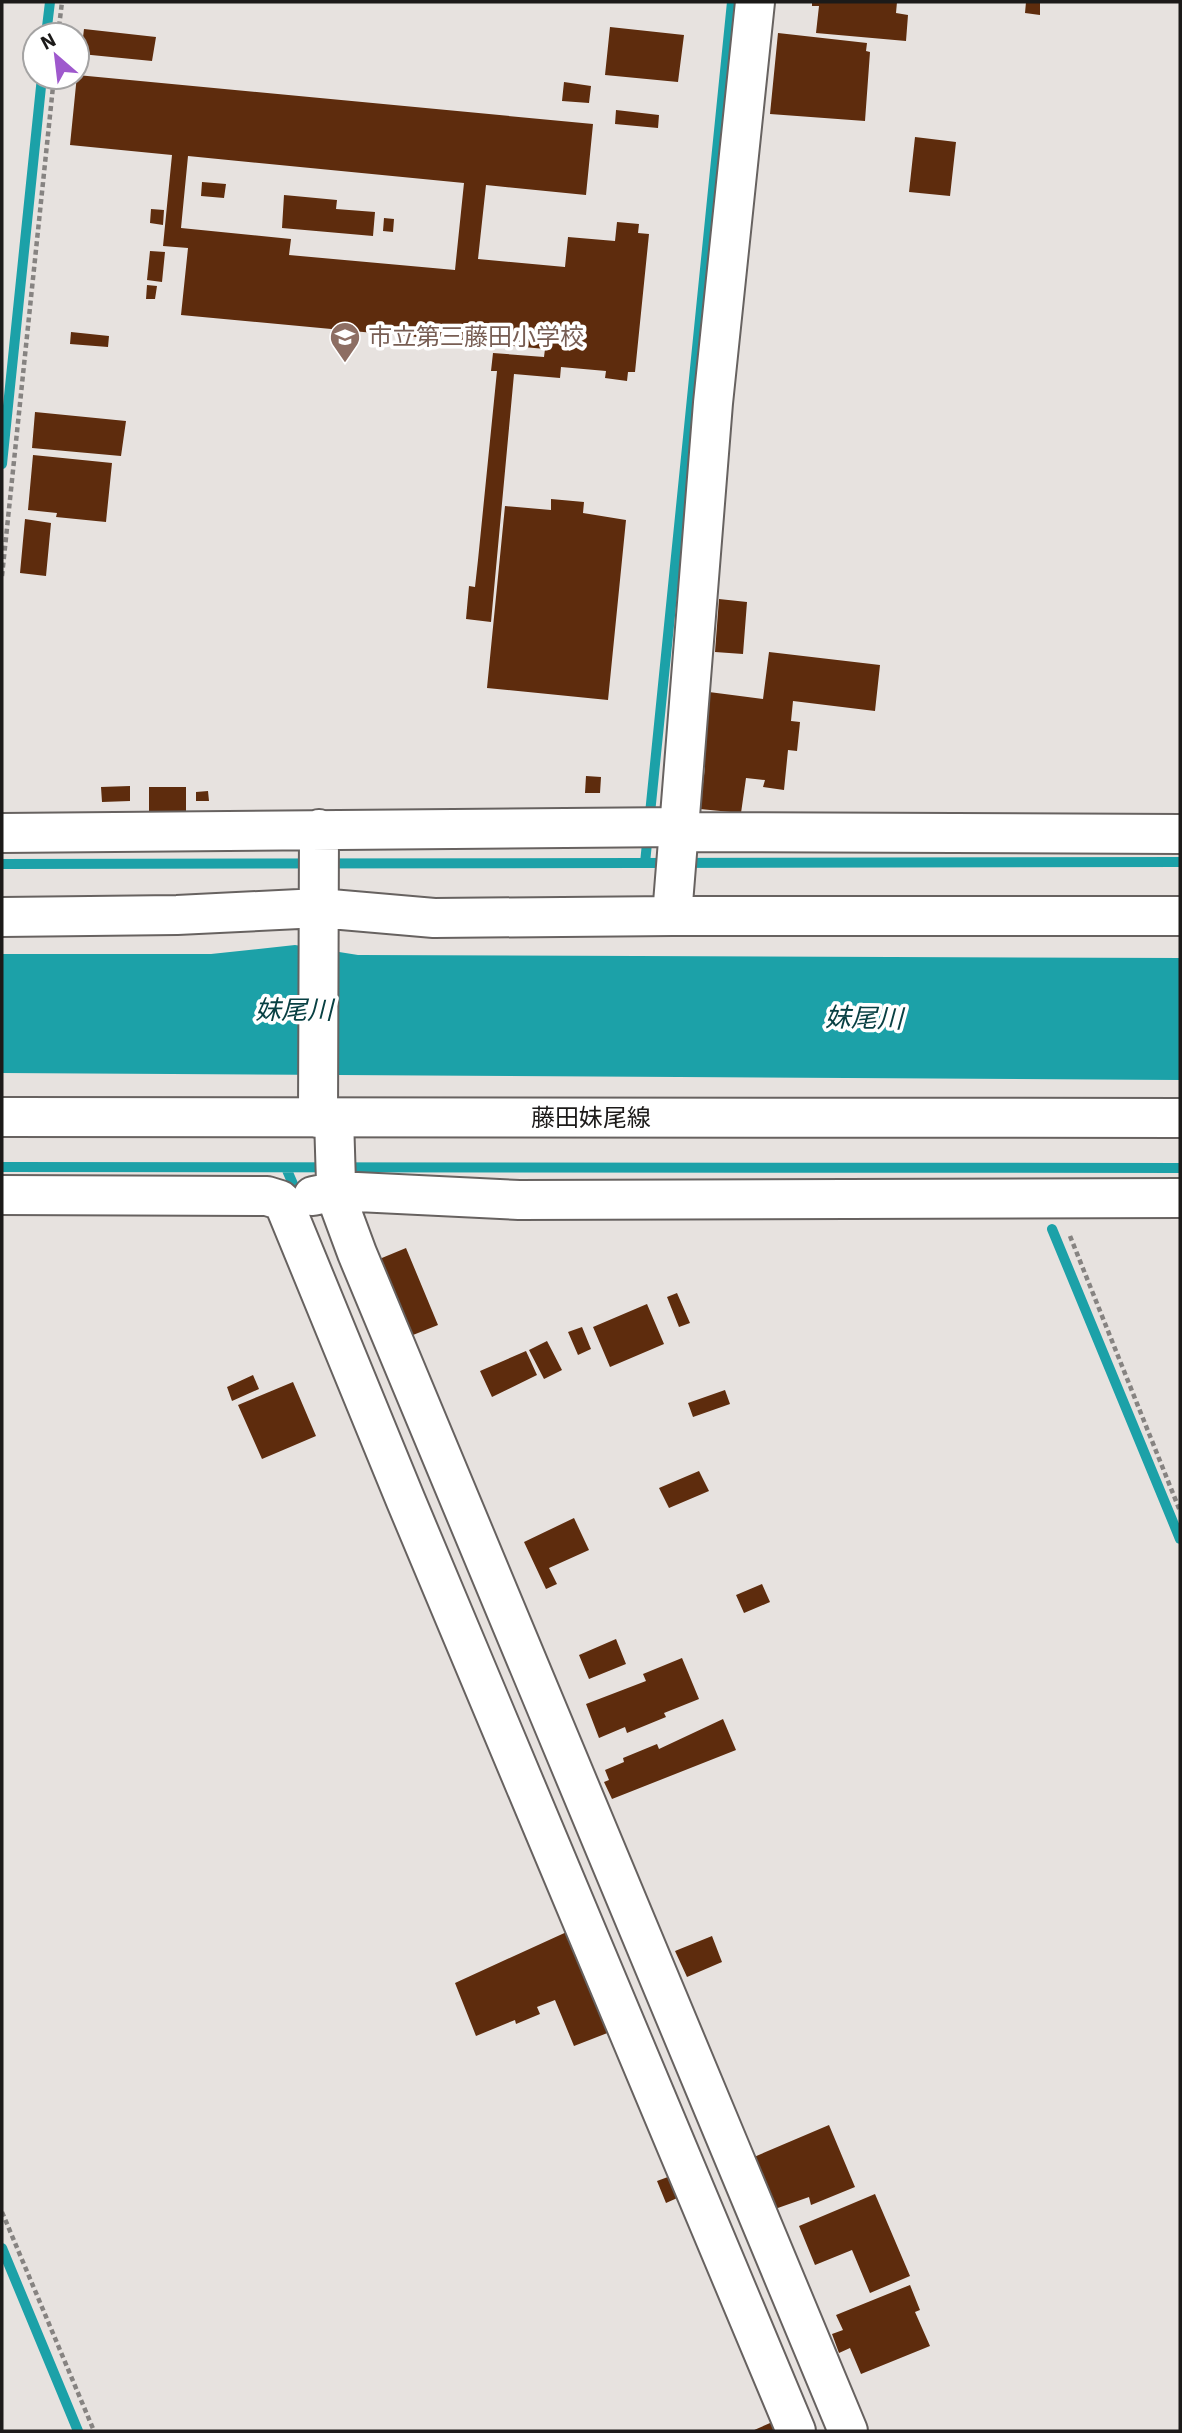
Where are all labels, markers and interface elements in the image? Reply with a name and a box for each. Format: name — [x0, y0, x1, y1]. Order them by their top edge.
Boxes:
north arrow — [21, 21, 91, 91]
text: N — [36, 27, 60, 55]
school or university icon: 市立第三藤田小学校 — [328, 320, 362, 364]
place label: 市立第三藤田小学校 — [368, 320, 584, 352]
water label: 妹尾川 — [255, 992, 336, 1026]
water label: 妹尾川 — [825, 999, 906, 1035]
street label: 藤田妹尾線 — [531, 1101, 651, 1133]

